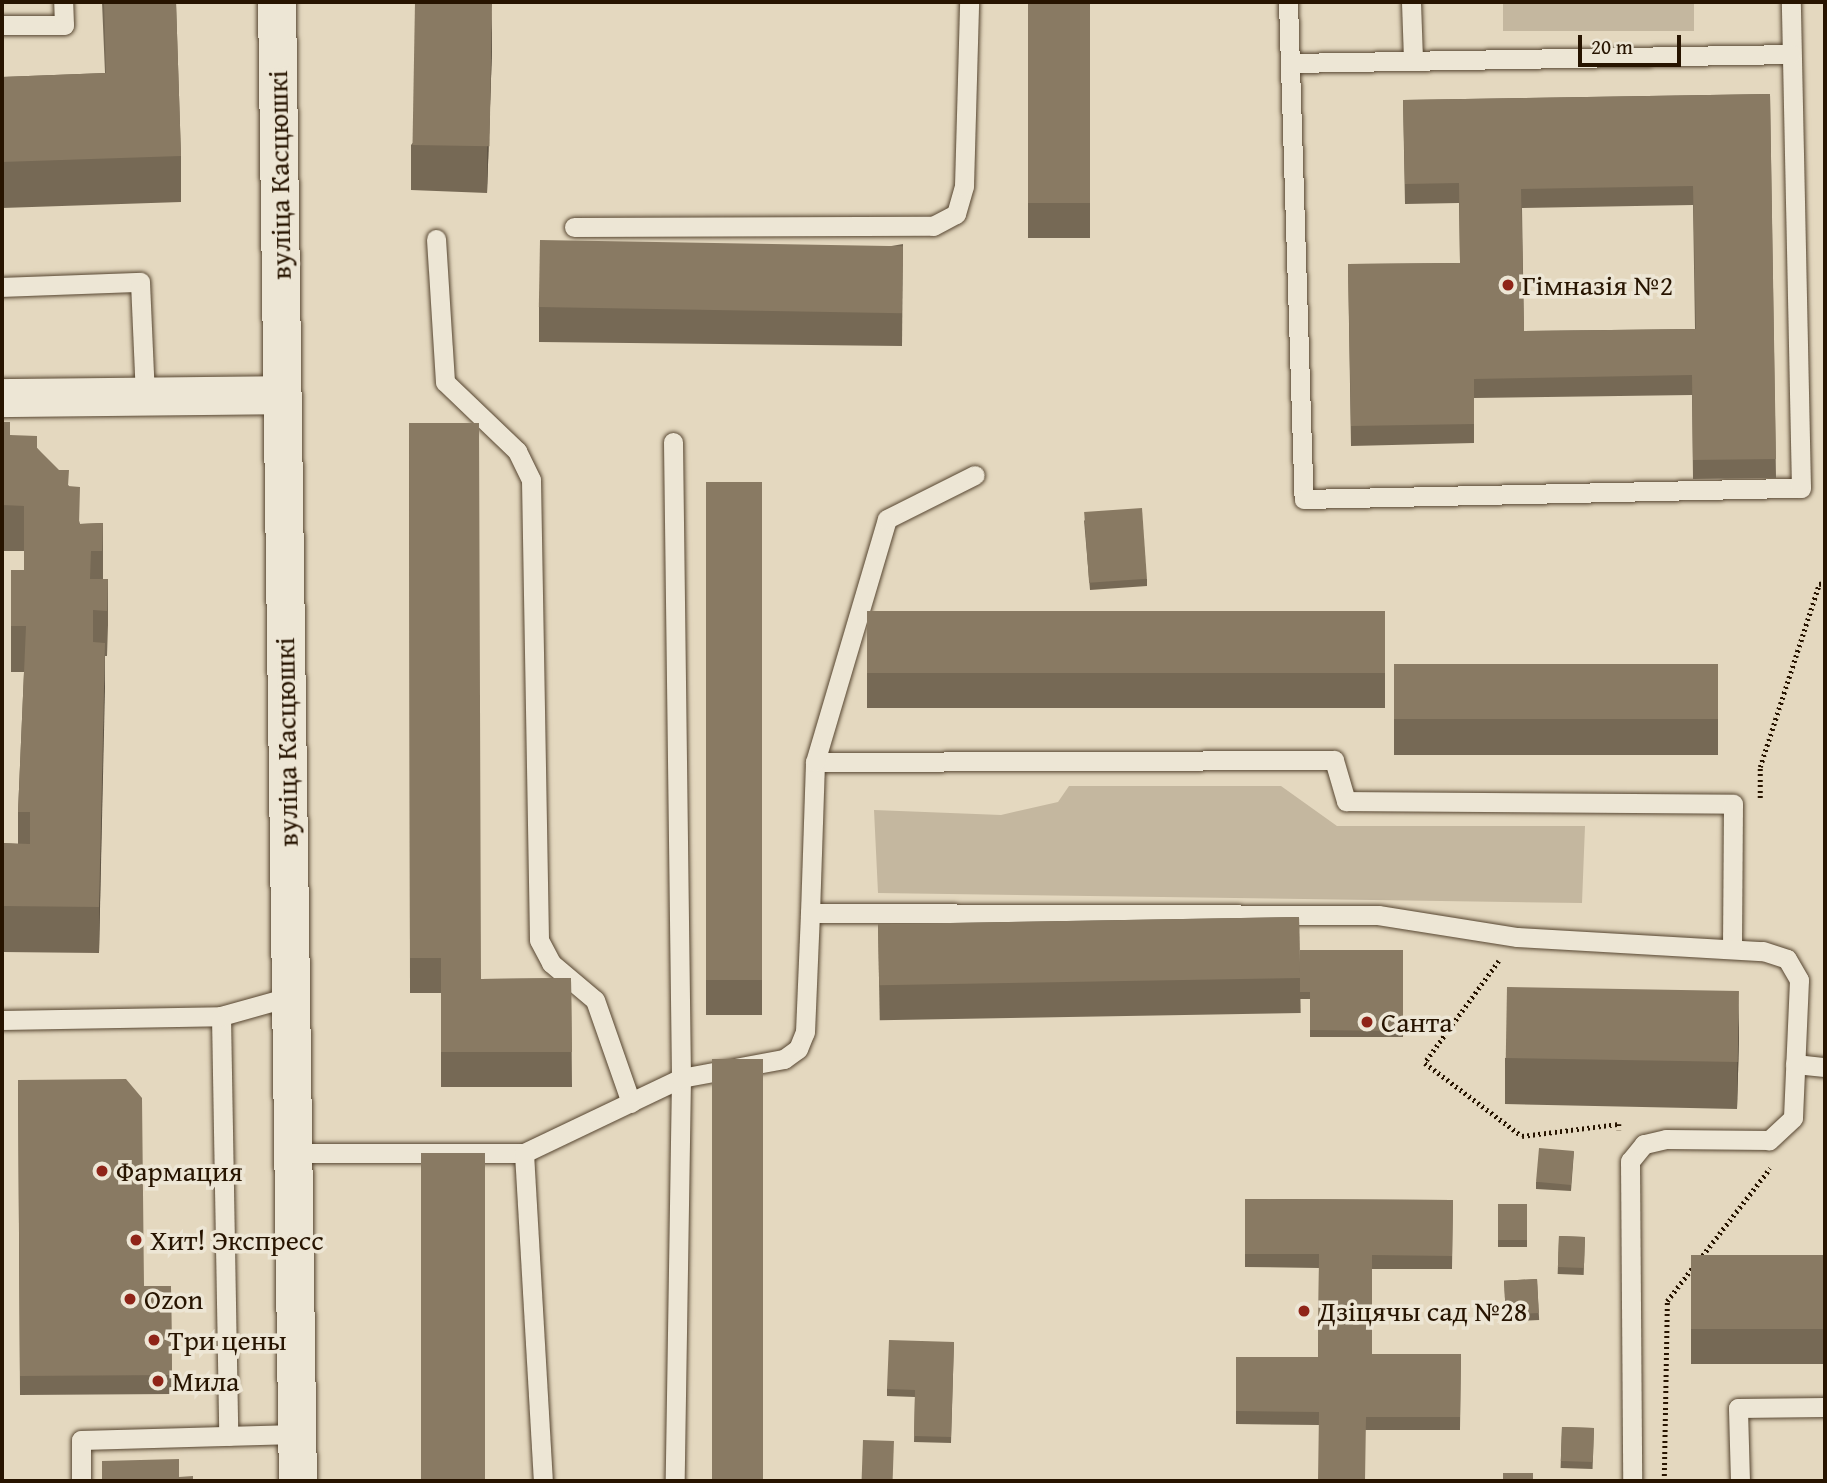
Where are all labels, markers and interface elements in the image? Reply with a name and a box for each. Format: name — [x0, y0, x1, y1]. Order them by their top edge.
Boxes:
scale bar — [1582, 21, 1685, 65]
text: 20 m — [1591, 31, 1633, 62]
street label: вуліца Касцюшкі — [260, 70, 298, 280]
place label: Гімназія №2 — [1522, 268, 1673, 302]
marker: Гімназія №2 — [1500, 277, 1516, 293]
street label: вуліца Касцюшкі — [267, 637, 305, 847]
place label: Санта — [1381, 1005, 1453, 1039]
marker: Санта — [1359, 1014, 1375, 1030]
place label: Фармация — [116, 1154, 243, 1188]
marker: Фармация — [94, 1163, 110, 1179]
place label: Хит! Экспресс — [150, 1223, 324, 1257]
marker: Хит! Экспресс — [128, 1232, 144, 1248]
place label: Ozon — [144, 1282, 203, 1316]
marker: Ozon — [122, 1291, 138, 1307]
place label: Дзіцячы сад №28 — [1318, 1294, 1527, 1328]
marker: Дзіцячы сад №28 — [1296, 1303, 1312, 1319]
place label: Три цены — [168, 1323, 287, 1357]
marker: Три цены — [146, 1332, 162, 1348]
place label: Мила — [172, 1364, 239, 1398]
marker: Мила — [150, 1373, 166, 1389]

